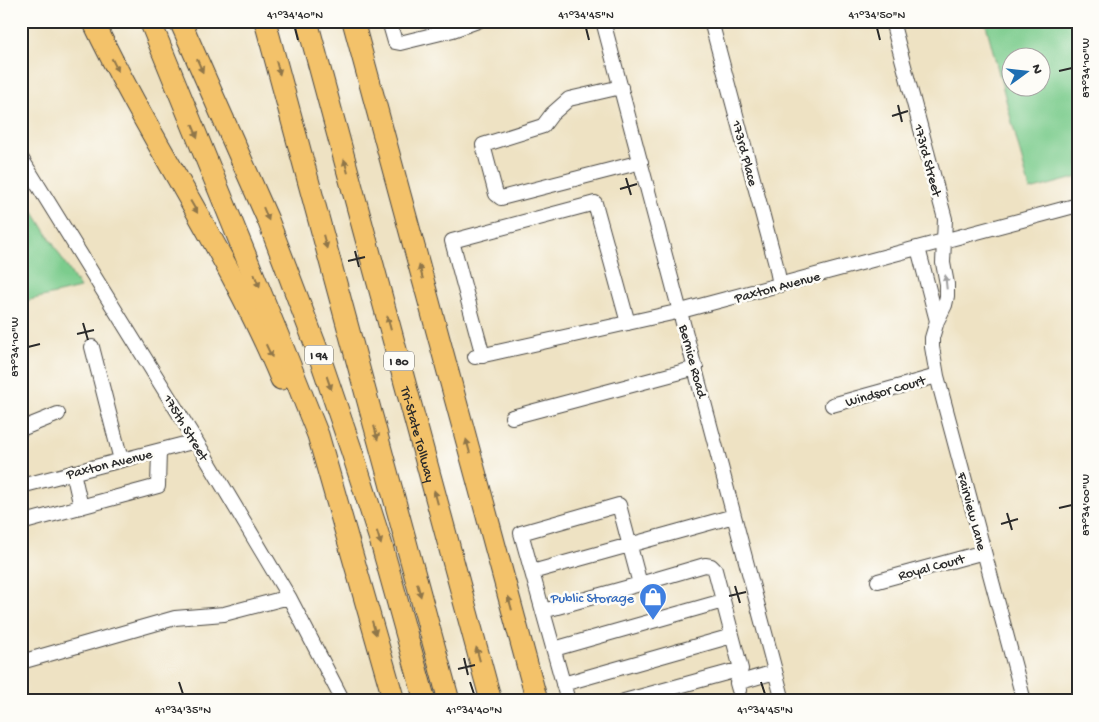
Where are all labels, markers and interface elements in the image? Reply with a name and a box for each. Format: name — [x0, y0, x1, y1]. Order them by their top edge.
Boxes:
text: 41°34'40"N — [267, 9, 323, 23]
text: 41°34'45"N — [558, 9, 614, 23]
text: 41°34'50"N — [849, 9, 906, 23]
text: 87°34'10"W — [1080, 38, 1094, 98]
north arrow — [1002, 48, 1052, 98]
one-way arrow — [111, 58, 119, 72]
one-way arrow — [197, 59, 205, 73]
one-way arrow — [274, 61, 282, 76]
text: N — [1027, 63, 1046, 76]
street label: 173rd Place — [726, 118, 761, 189]
street label: 173rd Street — [909, 122, 945, 200]
one-way arrow — [191, 124, 199, 138]
one-way arrow — [342, 159, 350, 174]
one-way arrow — [190, 199, 198, 214]
one-way arrow — [262, 207, 270, 221]
one-way arrow — [321, 235, 329, 250]
one-way arrow — [417, 265, 425, 280]
street label: Paxton Avenue — [732, 269, 823, 308]
one-way arrow — [942, 273, 950, 289]
one-way arrow — [253, 274, 261, 288]
one-way arrow — [385, 316, 393, 331]
text: 87°34'10"W — [9, 317, 23, 377]
street label: Bernice Road — [673, 322, 710, 402]
one-way arrow — [265, 344, 273, 358]
road number: I 94 — [305, 346, 333, 364]
road number: I 80 — [384, 352, 414, 371]
street label: Windsor Court — [844, 372, 929, 412]
one-way arrow — [325, 376, 333, 391]
street label: Tri-State Tollway — [395, 384, 437, 485]
street label: 175th Street — [158, 391, 212, 466]
one-way arrow — [372, 425, 380, 440]
one-way arrow — [464, 439, 472, 454]
street label: Paxton Avenue — [64, 446, 155, 485]
street label: Fairview Lane — [952, 470, 989, 553]
text: 87°34'00"W — [1080, 474, 1094, 536]
one-way arrow — [432, 489, 440, 504]
one-way arrow — [376, 530, 383, 545]
street label: Royal Court — [897, 551, 968, 585]
one-way arrow — [415, 582, 423, 597]
shop icon: Public Storage — [638, 582, 668, 621]
place label: Public Storage — [550, 591, 635, 608]
one-way arrow — [506, 595, 514, 610]
one-way arrow — [370, 621, 378, 636]
one-way arrow — [474, 646, 482, 661]
text: 41°34'35"N — [155, 704, 211, 718]
text: 41°34'40"N — [446, 704, 502, 718]
text: 41°34'45"N — [737, 704, 793, 718]

